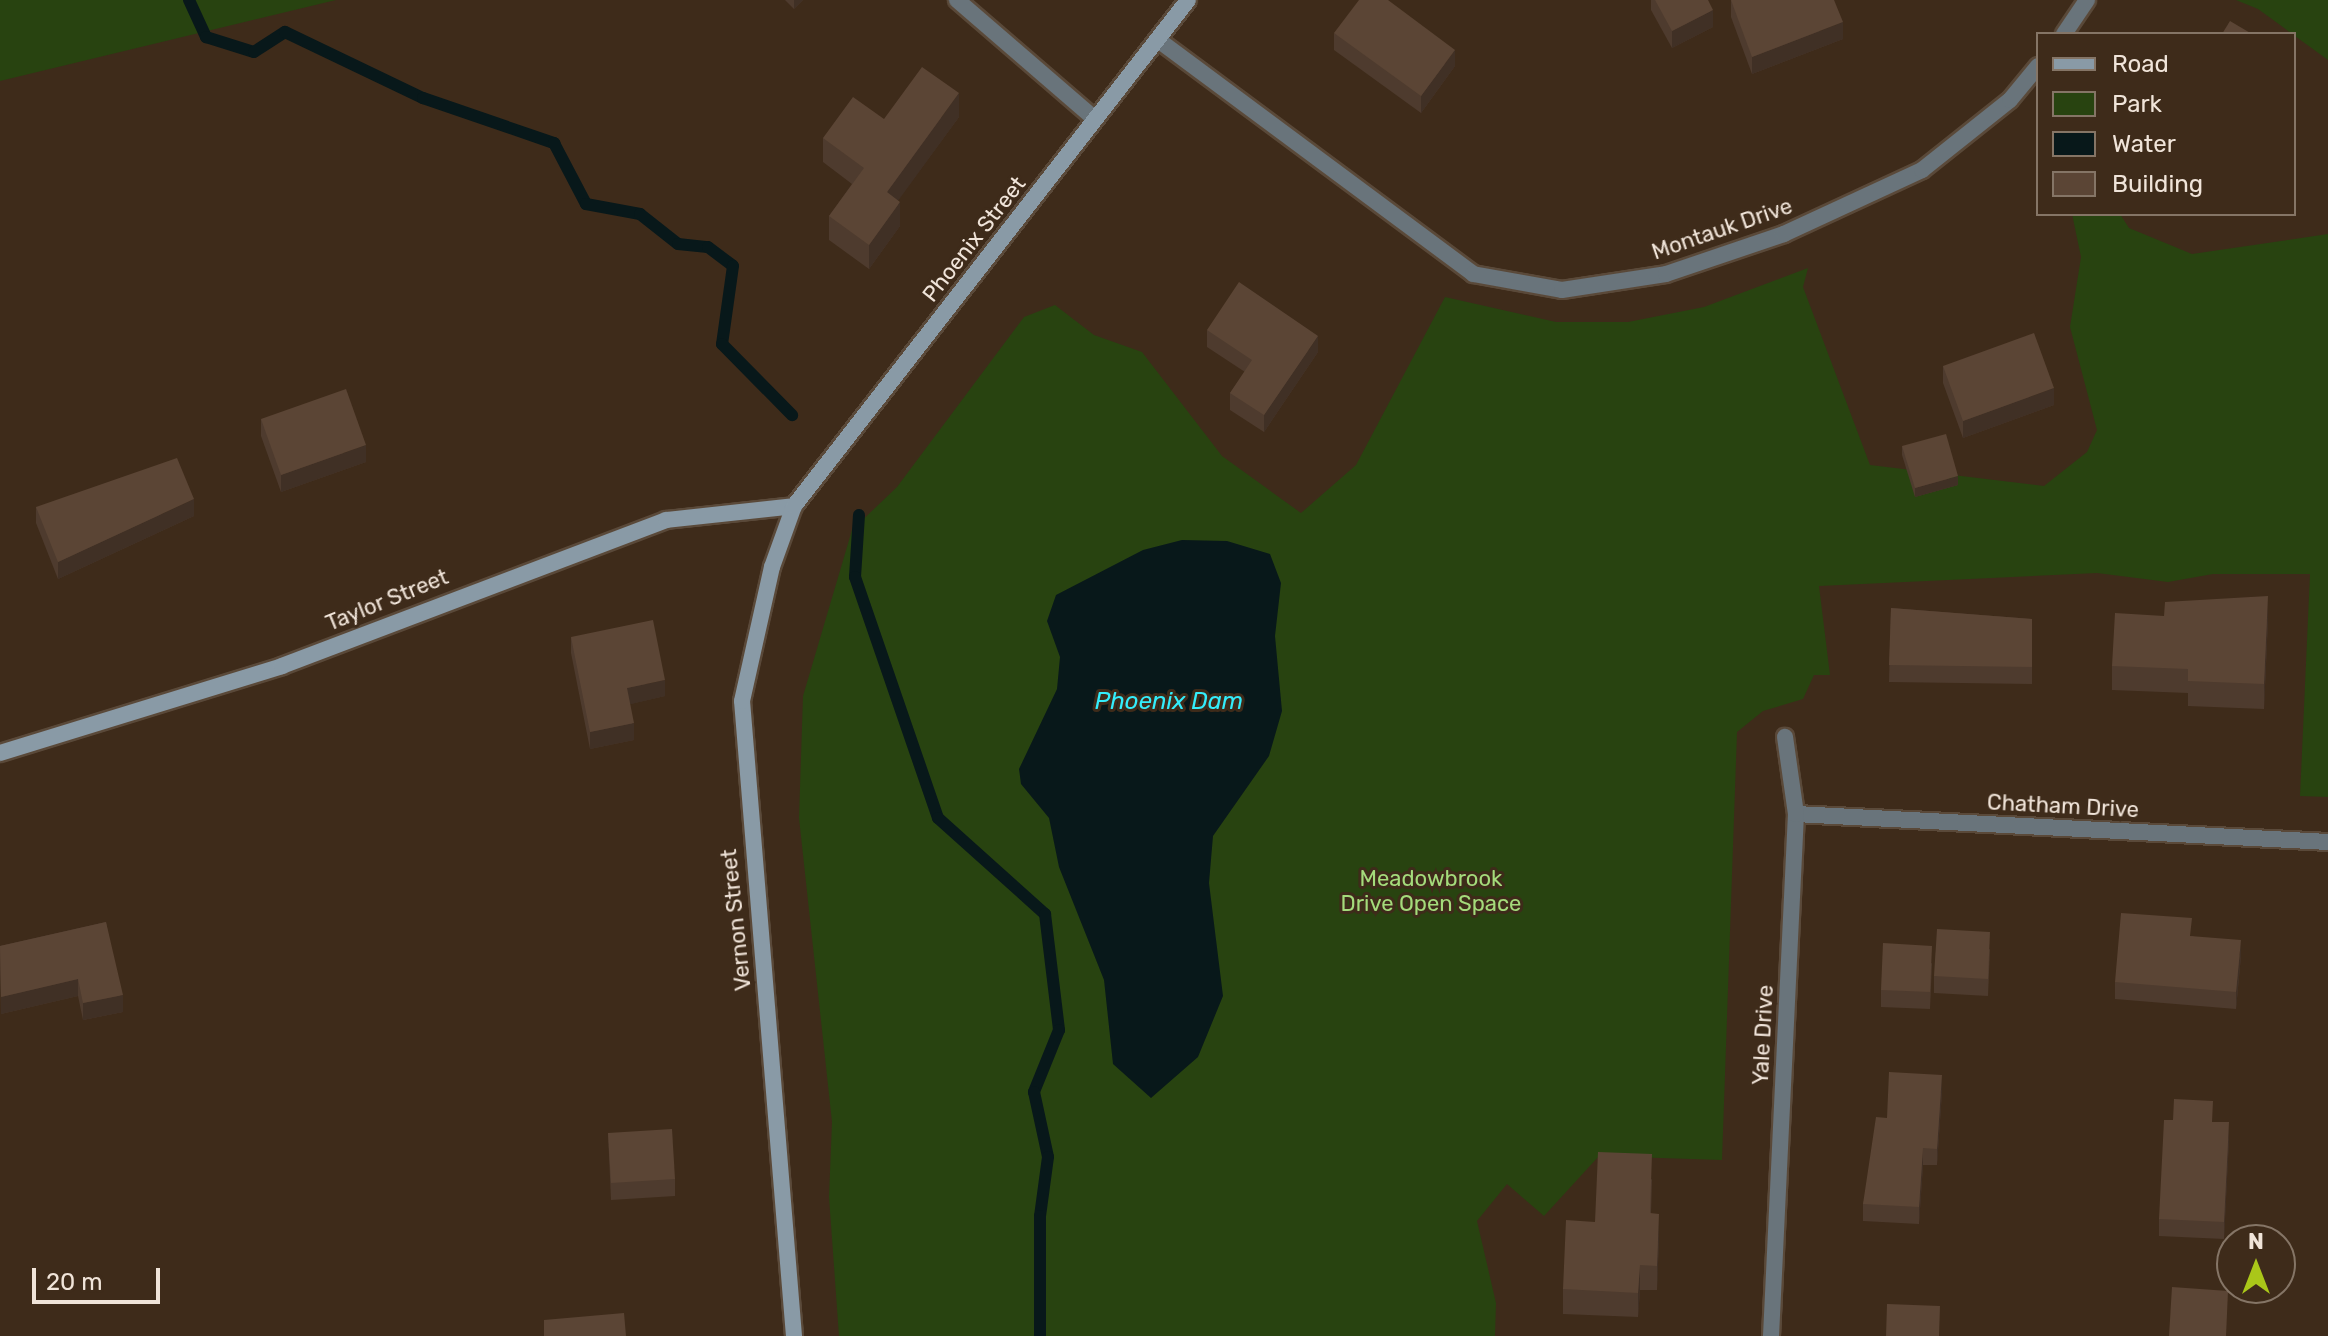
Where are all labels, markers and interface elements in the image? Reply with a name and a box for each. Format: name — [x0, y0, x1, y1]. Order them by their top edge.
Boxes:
legend — [2036, 32, 2296, 216]
text: Road — [2112, 50, 2169, 78]
text: Park — [2112, 90, 2162, 118]
text: Water — [2112, 130, 2176, 158]
text: Building — [2112, 170, 2203, 198]
street label: Phoenix Street — [917, 171, 1031, 307]
street label: Montauk Drive — [1648, 193, 1796, 265]
street label: Taylor Street — [322, 563, 452, 637]
water label: Phoenix Dam — [1095, 688, 1243, 716]
street label: Chatham Drive — [1986, 789, 2140, 823]
street label: Vernon Street — [715, 848, 757, 992]
park label: Meadowbrook Drive Open Space — [1341, 865, 1521, 916]
street label: Yale Drive — [1747, 984, 1779, 1086]
north arrow — [2216, 1224, 2296, 1304]
text: N — [2248, 1228, 2264, 1255]
scale bar — [36, 1252, 164, 1302]
text: 20 m — [46, 1268, 103, 1296]

